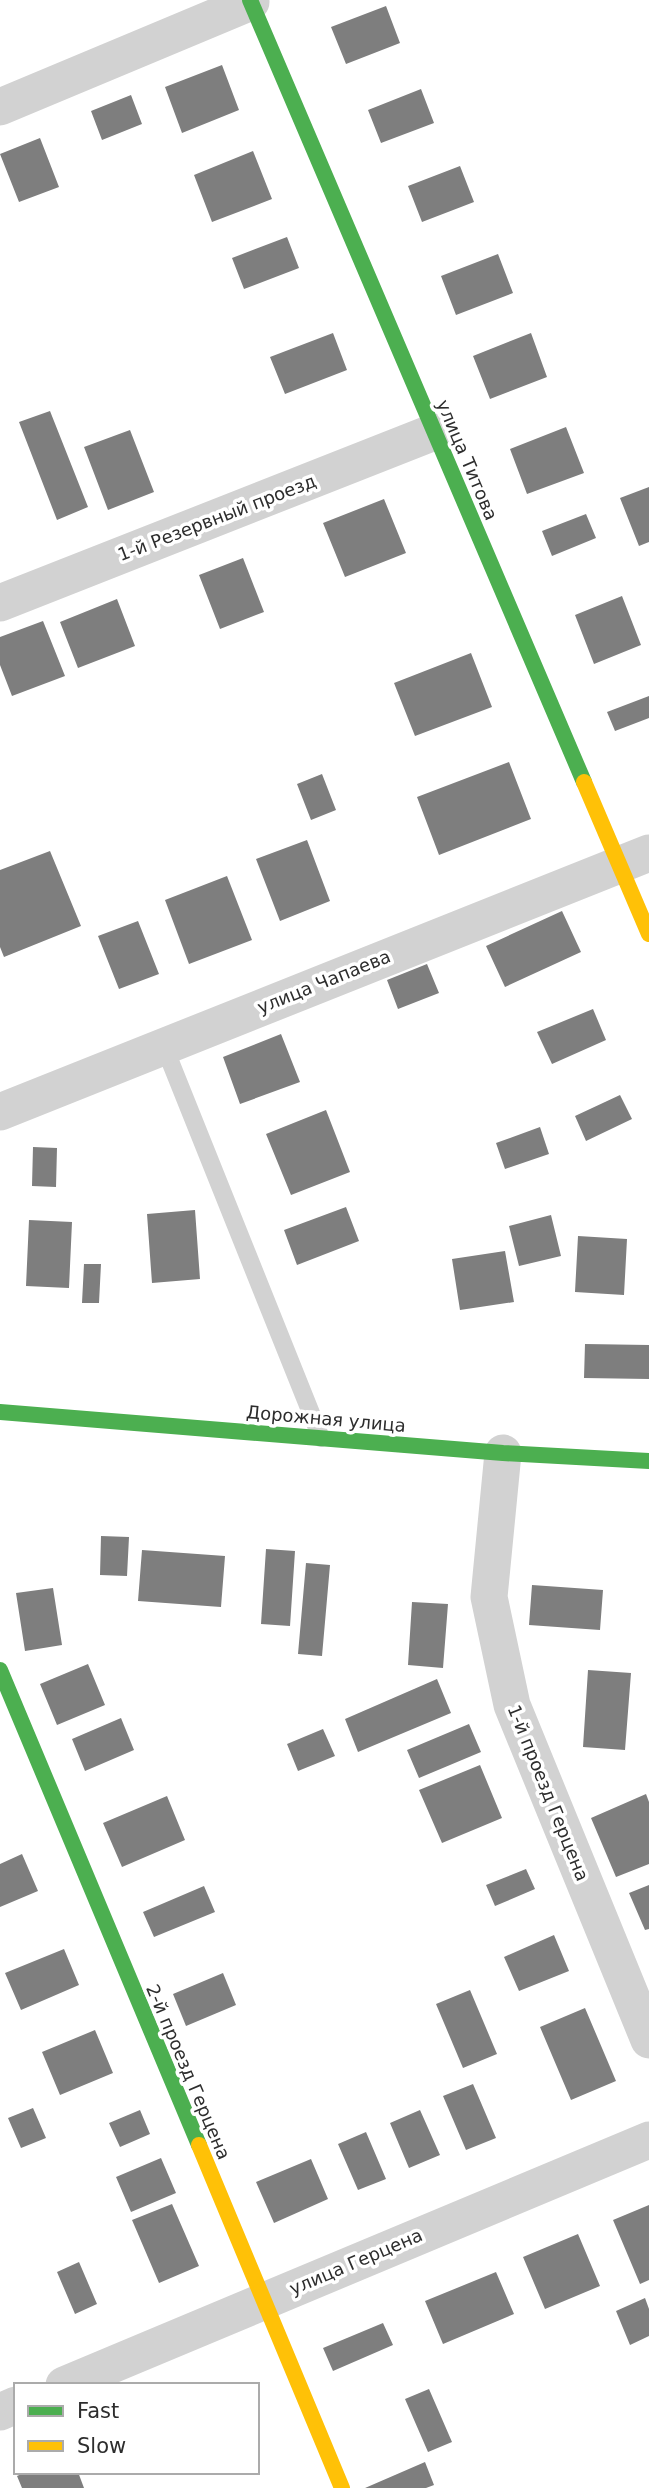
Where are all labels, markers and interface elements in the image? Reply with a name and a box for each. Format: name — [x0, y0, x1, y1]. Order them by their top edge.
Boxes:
street label: улица Титова — [433, 396, 502, 523]
street label: 1-й Резервный проезд — [115, 470, 319, 565]
street label: улица Чапаева — [254, 945, 393, 1018]
street label: Дорожная улица — [245, 1401, 407, 1436]
street label: 1-й проезд Герцена — [504, 1702, 593, 1884]
street label: 2-й проезд Герцена — [142, 1981, 235, 2162]
street label: улица Герцена — [286, 2224, 425, 2299]
legend — [14, 2383, 259, 2474]
text: Fast — [77, 2399, 119, 2423]
text: Slow — [77, 2434, 126, 2458]

